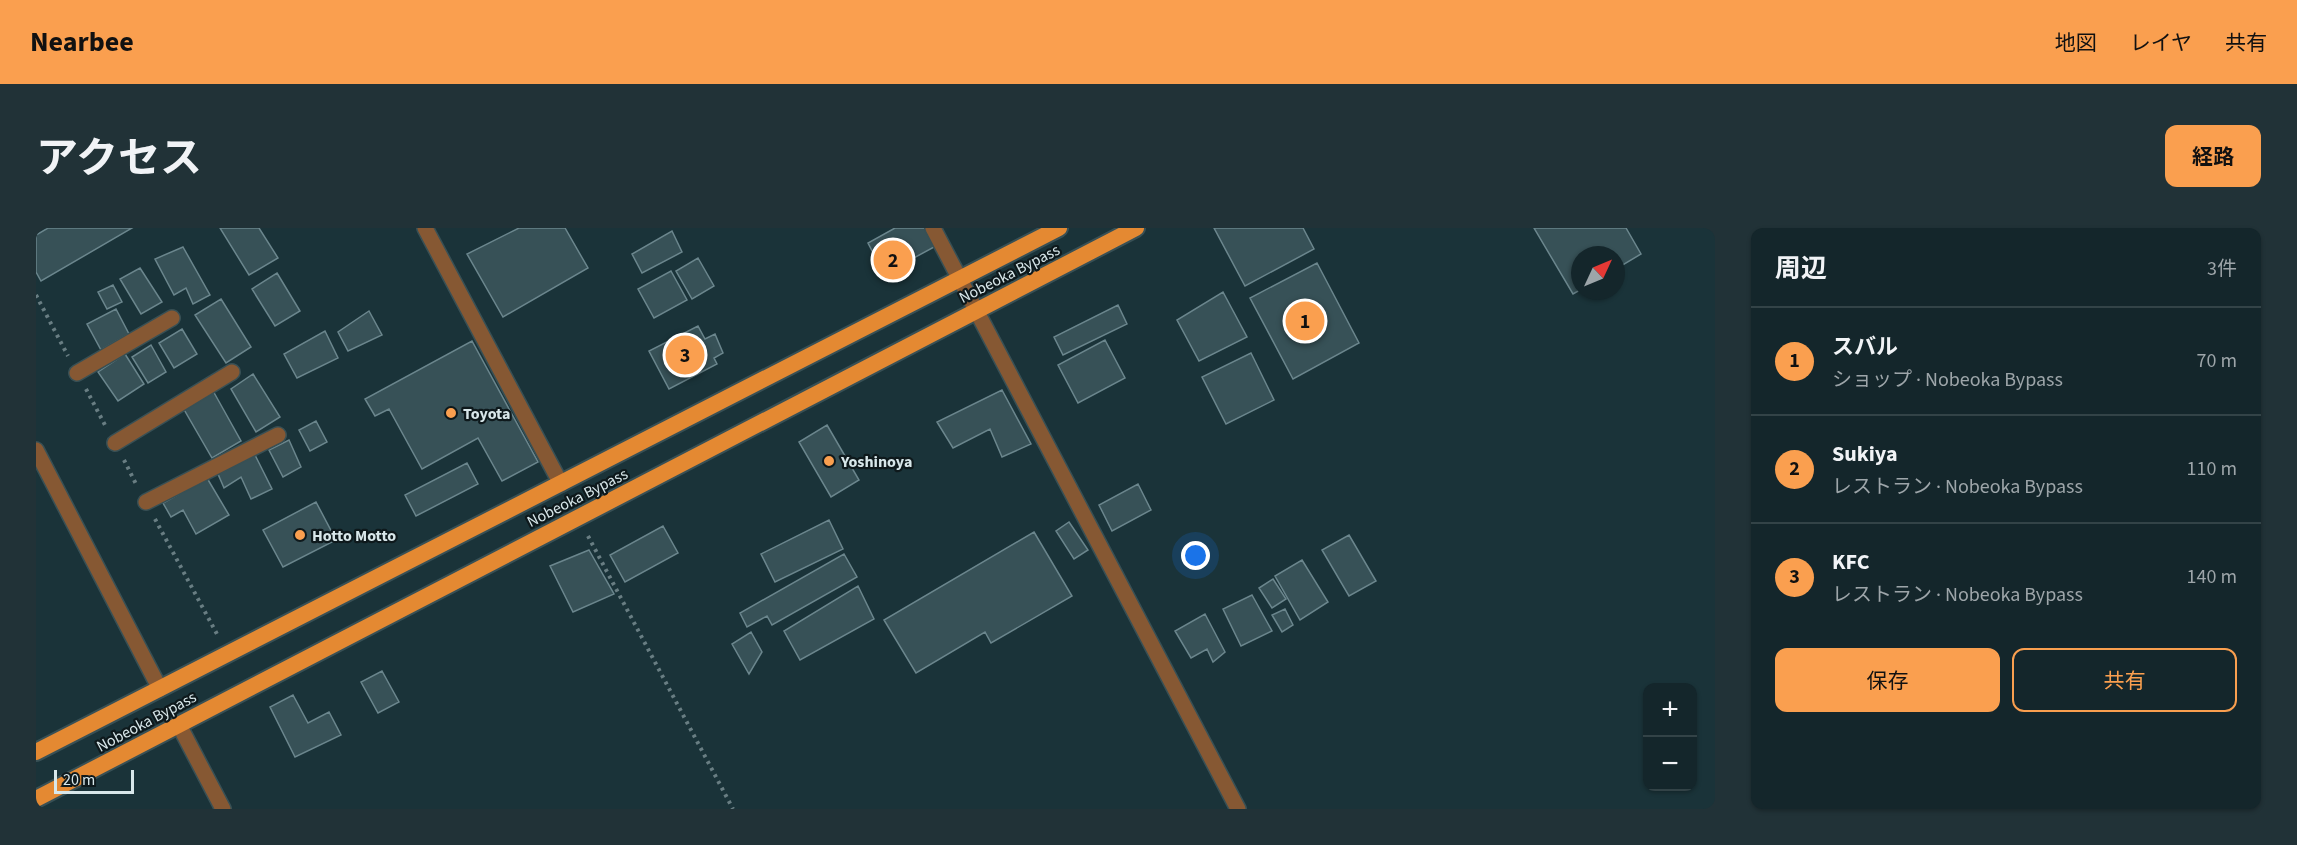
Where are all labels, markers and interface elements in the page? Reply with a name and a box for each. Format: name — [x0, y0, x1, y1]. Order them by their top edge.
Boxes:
text: Nearbee — [30, 22, 134, 62]
text: 地図 — [2055, 28, 2097, 58]
text: レイヤ — [2130, 28, 2192, 58]
text: 共有 — [2225, 28, 2267, 58]
button: 経路 — [2165, 125, 2261, 187]
text: アクセス — [36, 129, 202, 189]
pin: 2 — [874, 237, 912, 282]
street label: Nobeoka Bypass — [955, 239, 1064, 309]
north arrow — [1571, 246, 1625, 300]
text: 周辺 — [1775, 250, 1827, 287]
text: 3件 — [2207, 255, 2237, 283]
pin: 1 — [1286, 298, 1324, 344]
text: スバル — [1832, 331, 1898, 363]
pin: 3 — [666, 332, 704, 378]
text: 1 — [1789, 347, 1800, 375]
text: 70 m — [2197, 347, 2237, 375]
text: ショップ · Nobeoka Bypass — [1832, 366, 2063, 394]
place label: Toyota — [463, 403, 510, 425]
marker: Toyota — [444, 406, 458, 420]
text: Sukiya — [1832, 438, 1897, 470]
place label: Yoshinoya — [840, 451, 912, 473]
marker: Yoshinoya — [822, 454, 836, 468]
text: 2 — [1789, 455, 1800, 483]
text: 110 m — [2187, 455, 2237, 483]
street label: Nobeoka Bypass — [523, 463, 632, 533]
text: レストラン · Nobeoka Bypass — [1832, 473, 2083, 501]
place label: Hotto Motto — [312, 525, 396, 547]
marker: Hotto Motto — [293, 528, 307, 542]
your location — [1181, 541, 1210, 570]
text: KFC — [1832, 546, 1870, 578]
text: 3 — [1789, 563, 1800, 591]
text: 140 m — [2187, 563, 2237, 591]
text: レストラン · Nobeoka Bypass — [1832, 581, 2083, 609]
button: 保存 — [1775, 648, 2000, 712]
button: 共有 — [2012, 648, 2237, 712]
map controls — [1643, 683, 1697, 791]
button: + — [1643, 683, 1697, 737]
street label: Nobeoka Bypass — [93, 686, 201, 757]
button: − — [1643, 737, 1697, 791]
scale bar — [54, 767, 134, 794]
text: 20 m — [63, 769, 95, 791]

